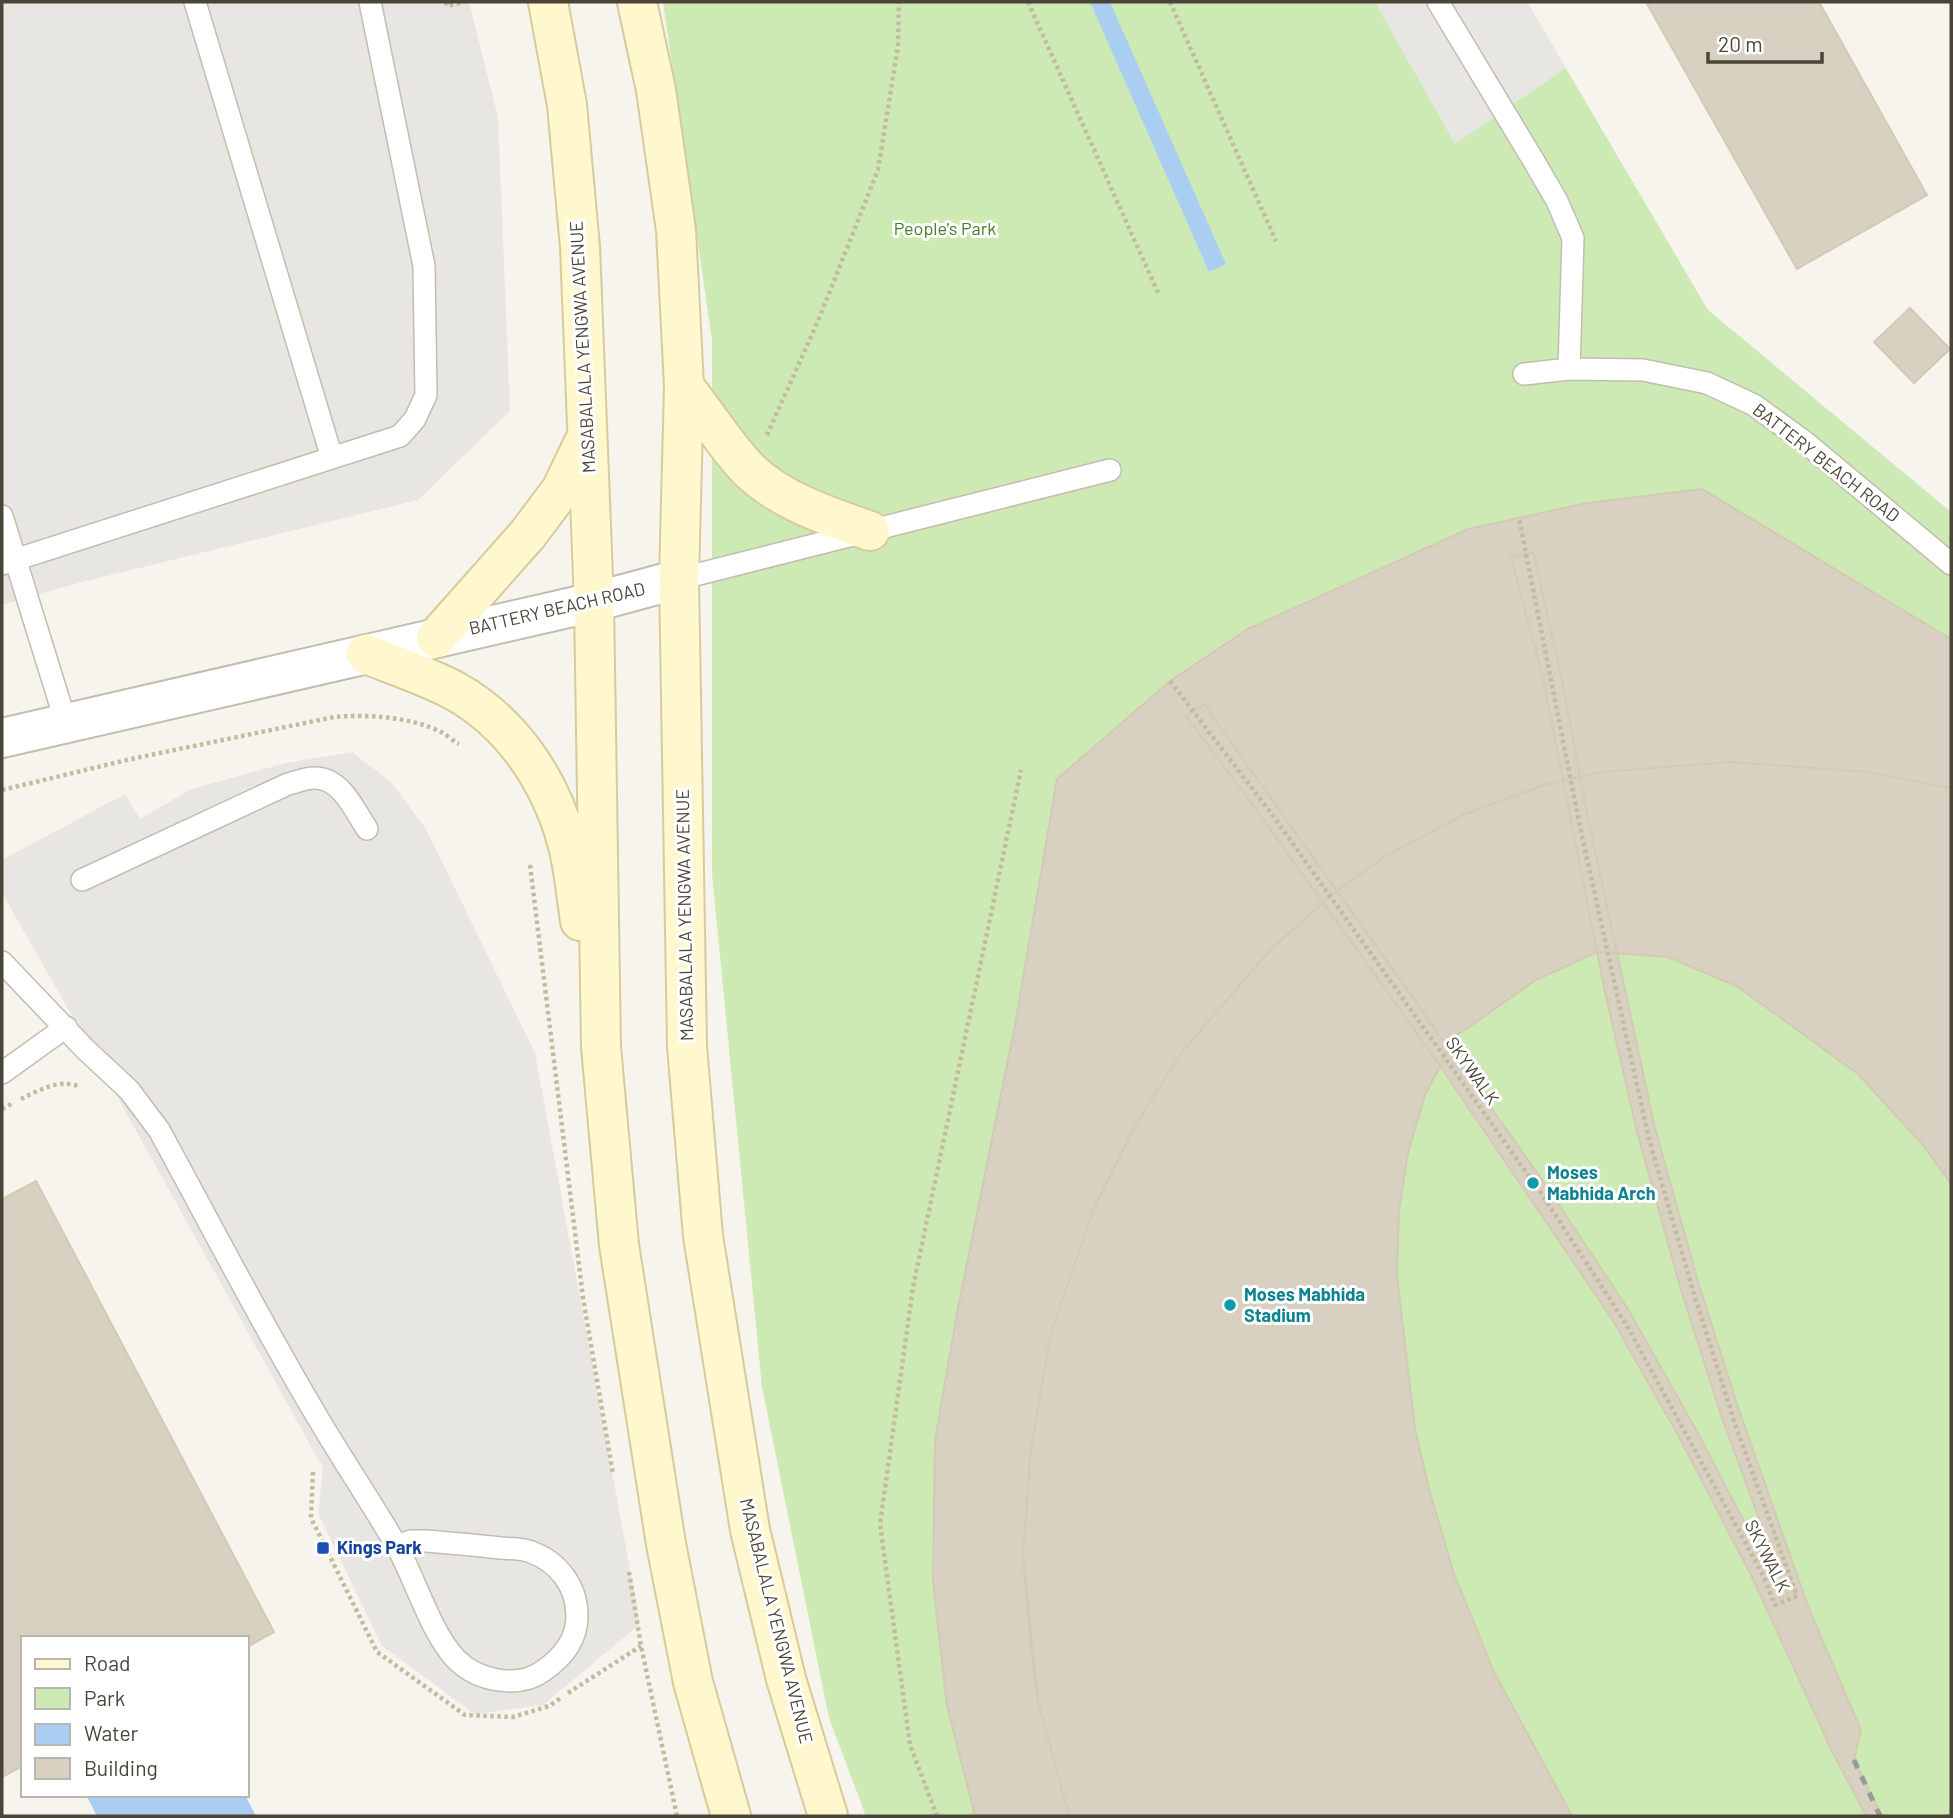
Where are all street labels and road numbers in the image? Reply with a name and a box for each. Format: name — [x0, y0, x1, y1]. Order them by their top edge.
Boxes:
street label: MASABALALA YENGWA AVENUE — [564, 220, 600, 474]
street label: BATTERY BEACH ROAD — [1749, 398, 1904, 526]
street label: BATTERY BEACH ROAD — [467, 577, 647, 639]
street label: MASABALALA YENGWA AVENUE — [671, 789, 697, 1041]
street label: SKYWALK — [1441, 1032, 1504, 1109]
street label: MASABALALA YENGWA AVENUE — [736, 1496, 818, 1746]
street label: SKYWALK — [1740, 1516, 1795, 1595]

